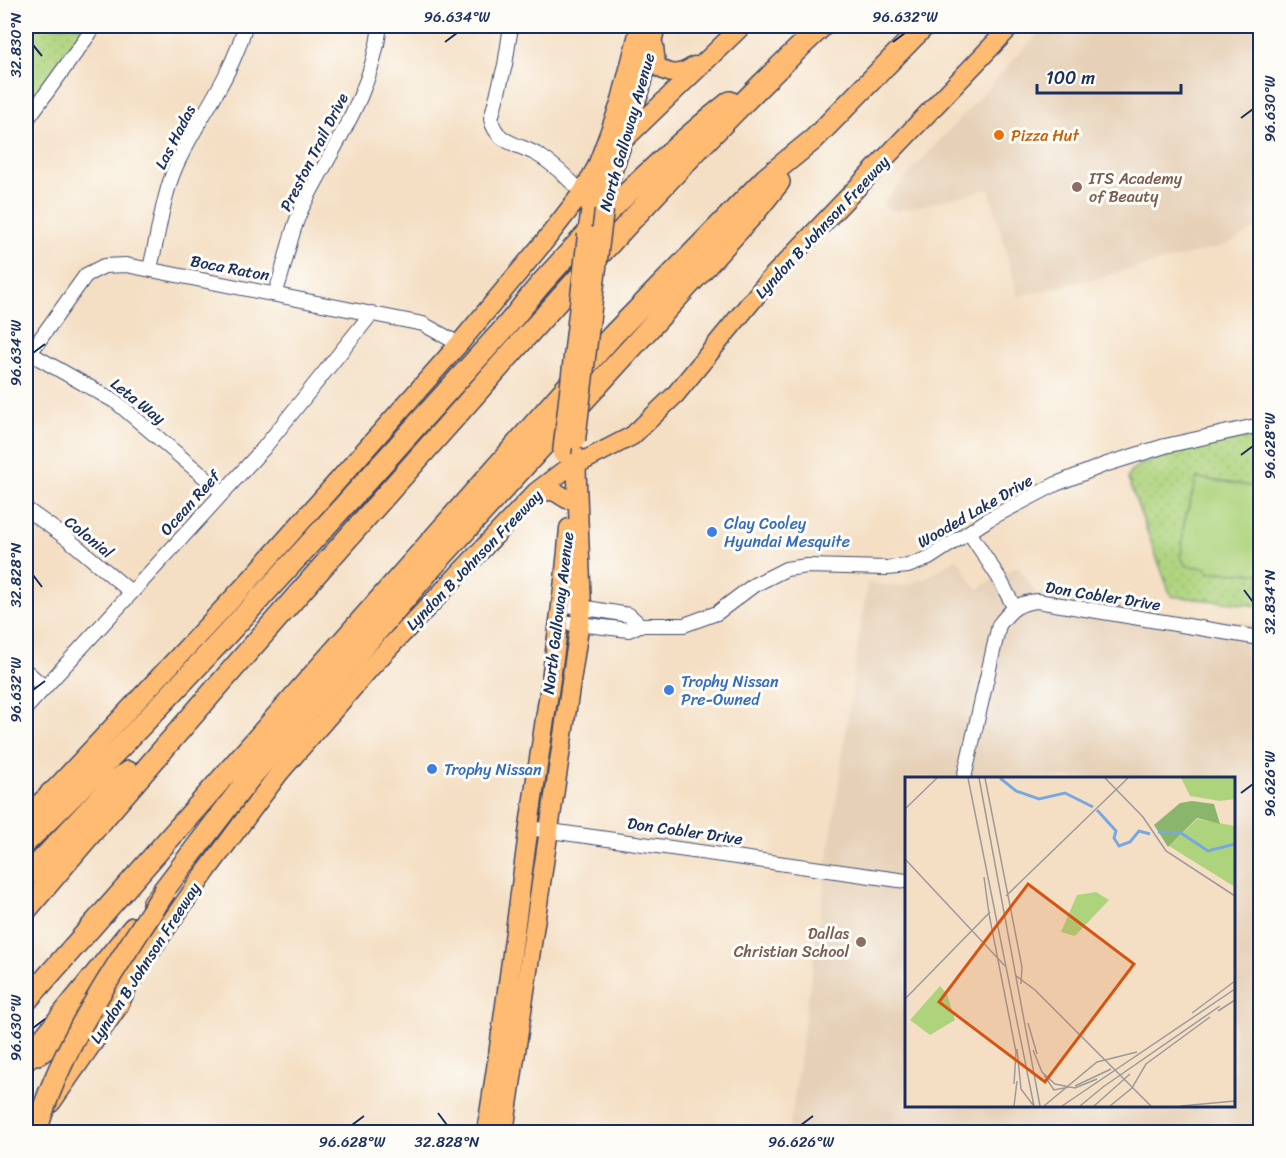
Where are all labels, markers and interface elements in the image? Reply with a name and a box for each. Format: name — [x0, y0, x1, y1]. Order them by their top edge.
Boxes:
text: 96.634°W — [424, 4, 491, 30]
text: 96.632°W — [872, 4, 938, 30]
text: 32.830°N — [3, 12, 29, 78]
street label: North Galloway Avenue — [591, 49, 663, 215]
scale bar — [1037, 57, 1181, 95]
text: 100 m — [1046, 62, 1095, 94]
text: 96.630°W — [1257, 75, 1283, 142]
street label: Preston Trail Drive — [272, 87, 357, 217]
street label: Las Hadas — [146, 99, 204, 174]
place label: Pizza Hut — [1011, 121, 1079, 150]
marker: Pizza Hut — [992, 128, 1006, 142]
street label: Lyndon B Johnson Freeway — [747, 148, 897, 306]
place label: ITS Academy of Beauty — [1088, 164, 1183, 211]
marker: ITS Academy of Beauty — [1070, 180, 1084, 194]
street label: Boca Raton — [188, 246, 272, 290]
text: 96.634°W — [3, 319, 29, 386]
street label: Leta Way — [104, 370, 173, 432]
text: 96.628°W — [1257, 412, 1283, 479]
street label: Ocean Reef — [152, 462, 229, 542]
street label: Wooded Lake Drive — [912, 466, 1038, 556]
street label: Lyndon B Johnson Freeway — [398, 482, 550, 638]
street label: Colonial — [58, 508, 120, 566]
place label: Clay Cooley Hyundai Mesquite — [724, 509, 850, 556]
marker: Clay Cooley Hyundai Mesquite — [705, 525, 719, 539]
street label: North Galloway Avenue — [534, 530, 582, 696]
text: 32.828°N — [3, 542, 29, 607]
text: 32.834°N — [1257, 569, 1283, 634]
street label: Don Cobler Drive — [1043, 573, 1163, 619]
text: 96.632°W — [3, 657, 29, 723]
place label: Trophy Nissan Pre-Owned — [681, 667, 779, 714]
marker: Trophy Nissan Pre-Owned — [662, 683, 676, 697]
text: 96.626°W — [1257, 751, 1283, 817]
place label: Trophy Nissan — [444, 755, 542, 784]
marker: Trophy Nissan — [425, 762, 439, 776]
inset map — [905, 777, 1235, 1107]
street label: Don Cobler Drive — [625, 809, 745, 853]
street label: Lyndon B Johnson Freeway — [82, 876, 209, 1050]
place label: Dallas Christian School — [734, 919, 849, 966]
marker: Dallas Christian School — [854, 935, 868, 949]
text: 96.630°W — [3, 994, 29, 1061]
text: 96.628°W — [319, 1129, 386, 1155]
text: 32.828°N — [415, 1129, 480, 1155]
text: 96.626°W — [768, 1129, 834, 1155]

